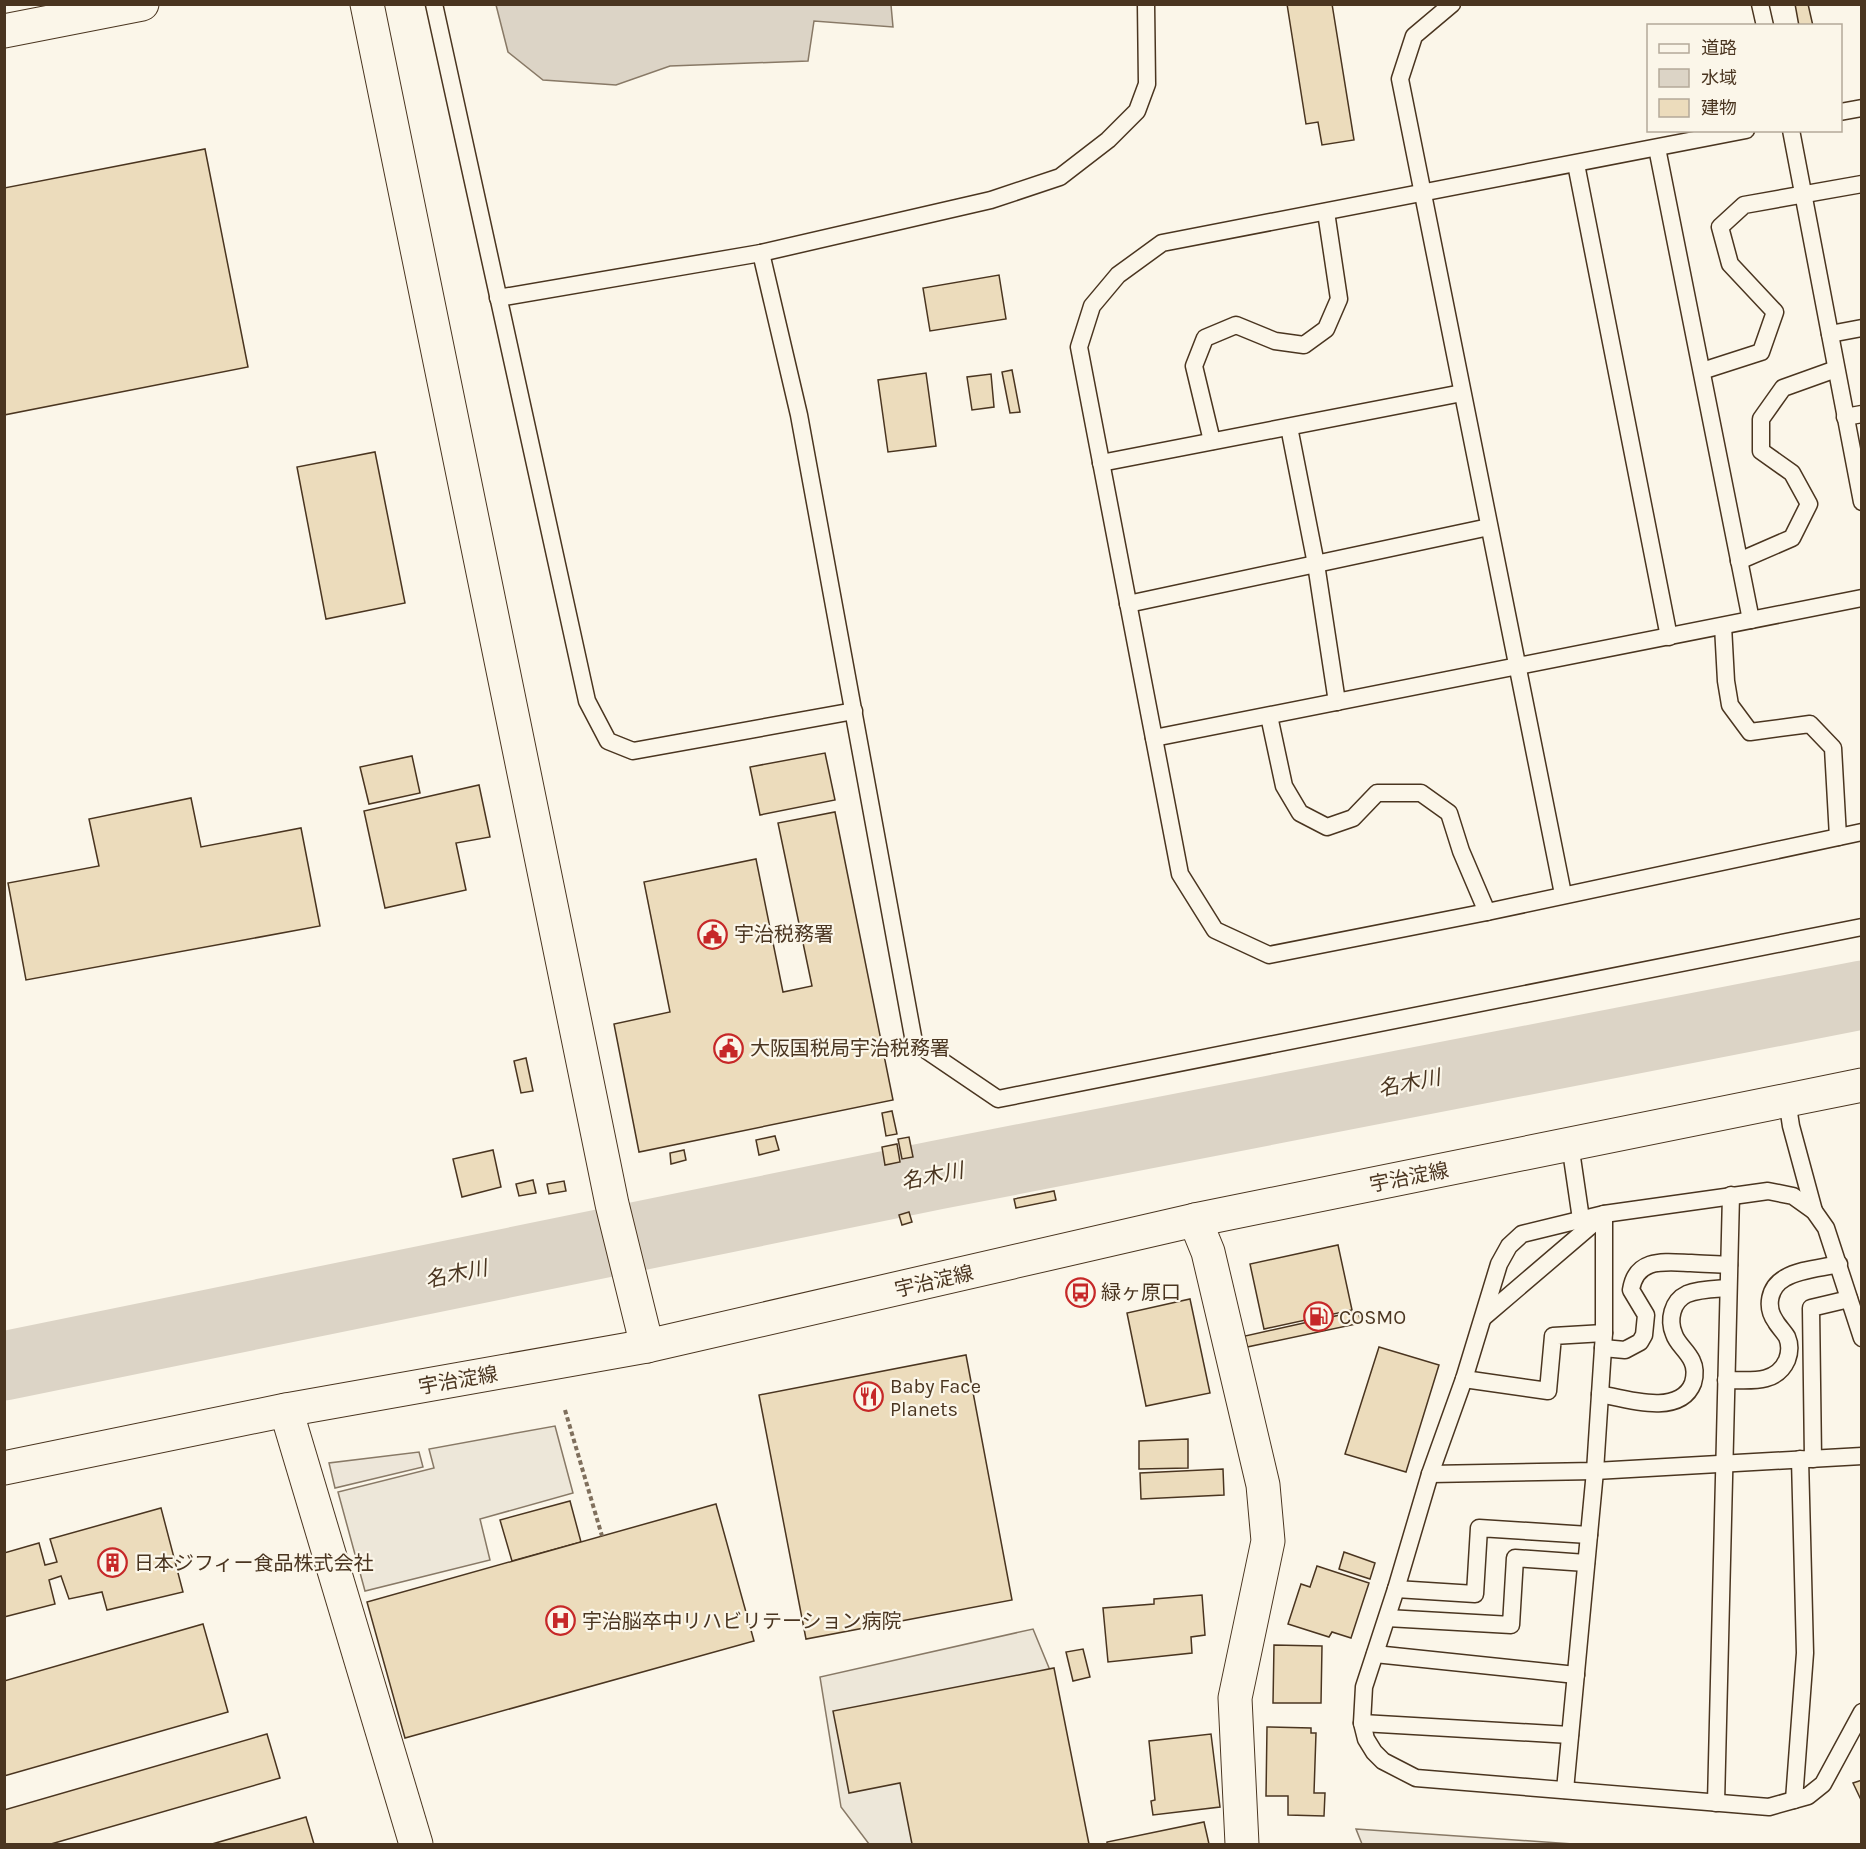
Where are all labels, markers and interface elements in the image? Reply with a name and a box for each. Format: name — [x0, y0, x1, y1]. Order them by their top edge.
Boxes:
legend — [1647, 24, 1842, 132]
text: 道路 — [1701, 37, 1737, 59]
text: 水域 — [1701, 67, 1737, 89]
text: 建物 — [1701, 97, 1737, 119]
public building icon: 宇治税務署 — [697, 918, 729, 950]
place label: 宇治税務署 — [734, 923, 834, 946]
public building icon: 大阪国税局宇治税務署 — [713, 1032, 745, 1064]
place label: 大阪国税局宇治税務署 — [750, 1037, 950, 1060]
water label: 名木川 — [1376, 1065, 1444, 1101]
water label: 名木川 — [899, 1158, 967, 1194]
street label: 宇治淀線 — [1368, 1159, 1451, 1196]
water label: 名木川 — [423, 1255, 491, 1292]
street label: 宇治淀線 — [893, 1261, 976, 1302]
bus stop icon: 緑ヶ原口 — [1064, 1276, 1096, 1308]
place label: 緑ヶ原口 — [1101, 1281, 1181, 1304]
fuel station icon: COSMO — [1302, 1301, 1334, 1333]
place label: COSMO — [1339, 1306, 1406, 1329]
street label: 宇治淀線 — [417, 1362, 499, 1399]
place label: Baby Face Planets — [890, 1375, 981, 1421]
restaurant icon: Baby Face Planets — [853, 1381, 885, 1413]
building icon: 日本ジフィー食品株式会社 — [97, 1547, 129, 1579]
place label: 日本ジフィー食品株式会社 — [134, 1552, 374, 1575]
hospital icon: 宇治脳卒中リハビリテーション病院 — [545, 1605, 577, 1637]
place label: 宇治脳卒中リハビリテーション病院 — [582, 1610, 902, 1633]

